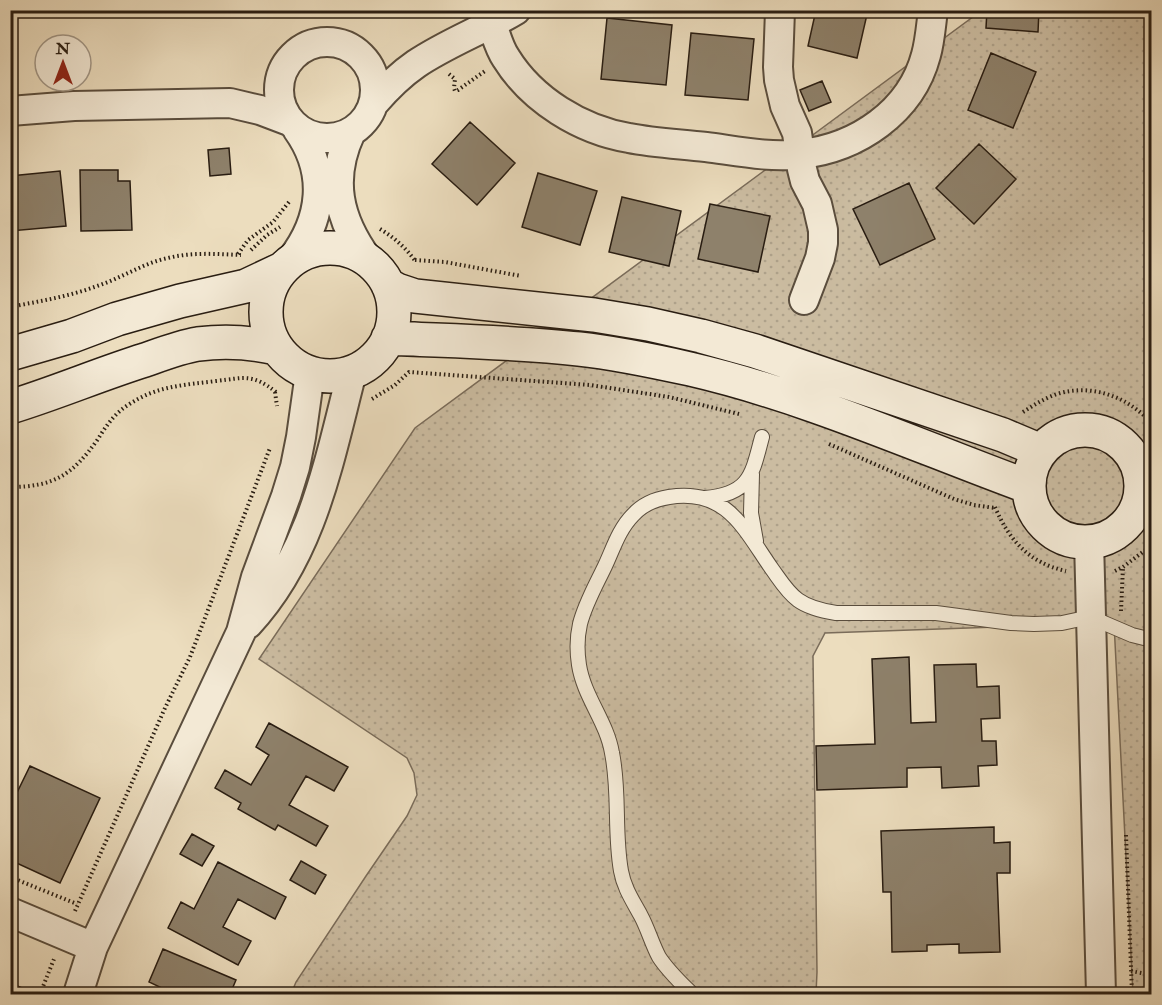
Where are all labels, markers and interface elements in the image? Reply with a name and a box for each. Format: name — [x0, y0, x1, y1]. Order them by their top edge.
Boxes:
north arrow — [33, 33, 93, 93]
text: N — [55, 39, 71, 59]

